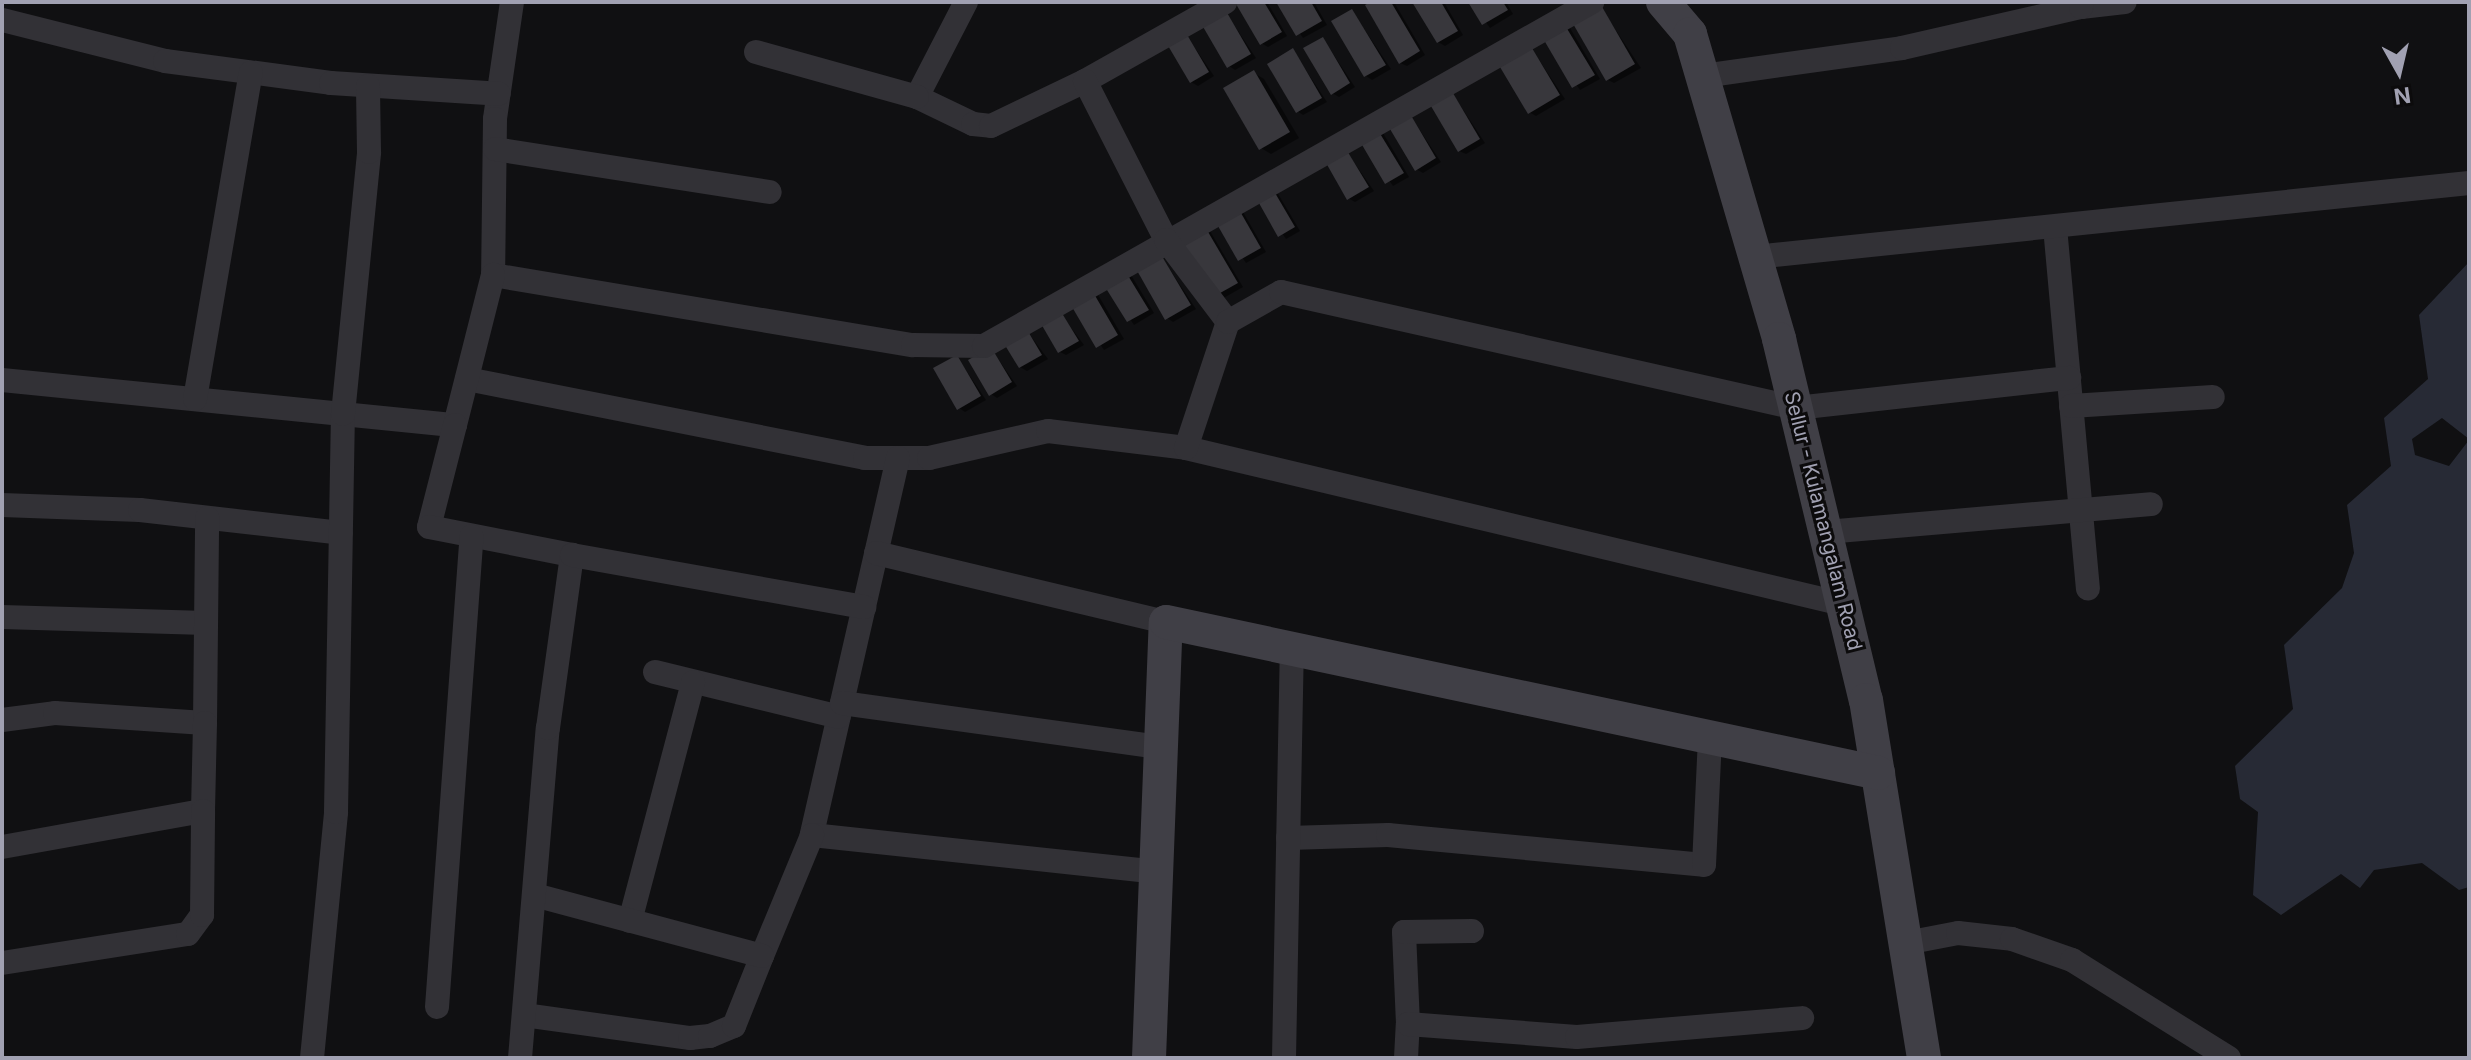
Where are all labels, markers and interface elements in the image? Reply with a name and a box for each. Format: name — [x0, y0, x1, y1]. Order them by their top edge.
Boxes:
north arrow — [2359, 32, 2439, 112]
text: N — [2392, 82, 2412, 110]
street label: Sellur - Kulamangalam Road — [1779, 389, 1867, 653]

